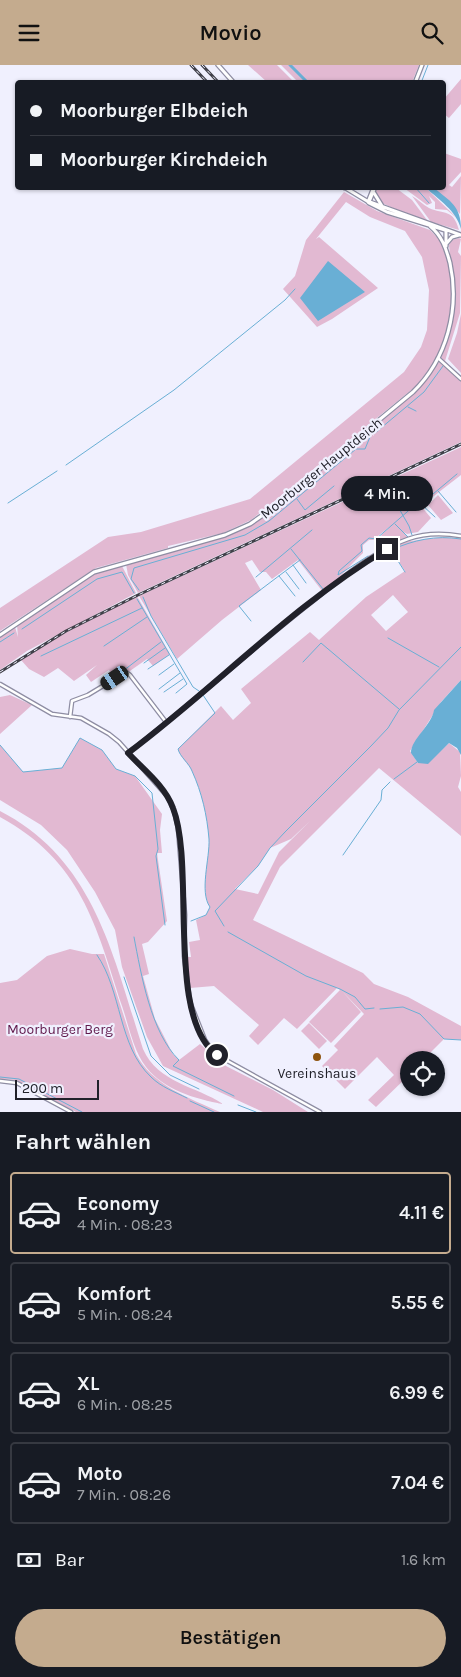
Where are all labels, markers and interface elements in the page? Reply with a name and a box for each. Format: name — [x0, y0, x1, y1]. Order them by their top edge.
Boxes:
icon: menu — [15, 19, 43, 47]
icon: search — [418, 19, 446, 47]
text: Movio — [199, 20, 262, 46]
text: Moorburger Elbdeich — [60, 100, 248, 122]
text: Moorburger Kirchdeich — [60, 149, 268, 171]
street label: Moorburger Hauptdeich — [257, 414, 386, 523]
callout: 4 Min. — [341, 477, 433, 511]
text: 4 Min. — [364, 484, 410, 503]
route end — [376, 538, 398, 560]
car — [98, 663, 131, 693]
park label: Moorburger Berg — [7, 1021, 113, 1038]
route start — [206, 1044, 228, 1066]
marker: Vereinshaus — [311, 1051, 323, 1063]
map controls — [400, 1051, 445, 1096]
button: locate — [400, 1051, 445, 1096]
place label: Vereinshaus — [278, 1065, 356, 1082]
scale bar — [15, 1077, 99, 1100]
text: 200 m — [22, 1080, 63, 1097]
text: Fahrt wählen — [15, 1129, 151, 1155]
icon: car — [17, 1191, 62, 1236]
text: Economy — [77, 1193, 159, 1215]
text: 4.11 € — [399, 1202, 444, 1224]
text: 4 Min. · 08:23 — [77, 1215, 173, 1234]
icon: car — [17, 1281, 62, 1326]
text: Komfort — [77, 1283, 151, 1305]
text: 5.55 € — [391, 1292, 444, 1314]
text: 5 Min. · 08:24 — [77, 1305, 172, 1324]
icon: car — [17, 1371, 62, 1416]
text: XL — [77, 1373, 99, 1395]
text: 6.99 € — [389, 1382, 444, 1404]
text: 6 Min. · 08:25 — [77, 1395, 173, 1414]
icon: car — [17, 1461, 62, 1506]
text: Moto — [77, 1463, 123, 1485]
text: 7.04 € — [391, 1472, 444, 1494]
text: 7 Min. · 08:26 — [77, 1485, 171, 1504]
icon: cash — [15, 1546, 43, 1574]
text: Bar — [55, 1549, 84, 1571]
text: 1.6 km — [401, 1550, 446, 1569]
button: Bestätigen — [15, 1609, 446, 1667]

